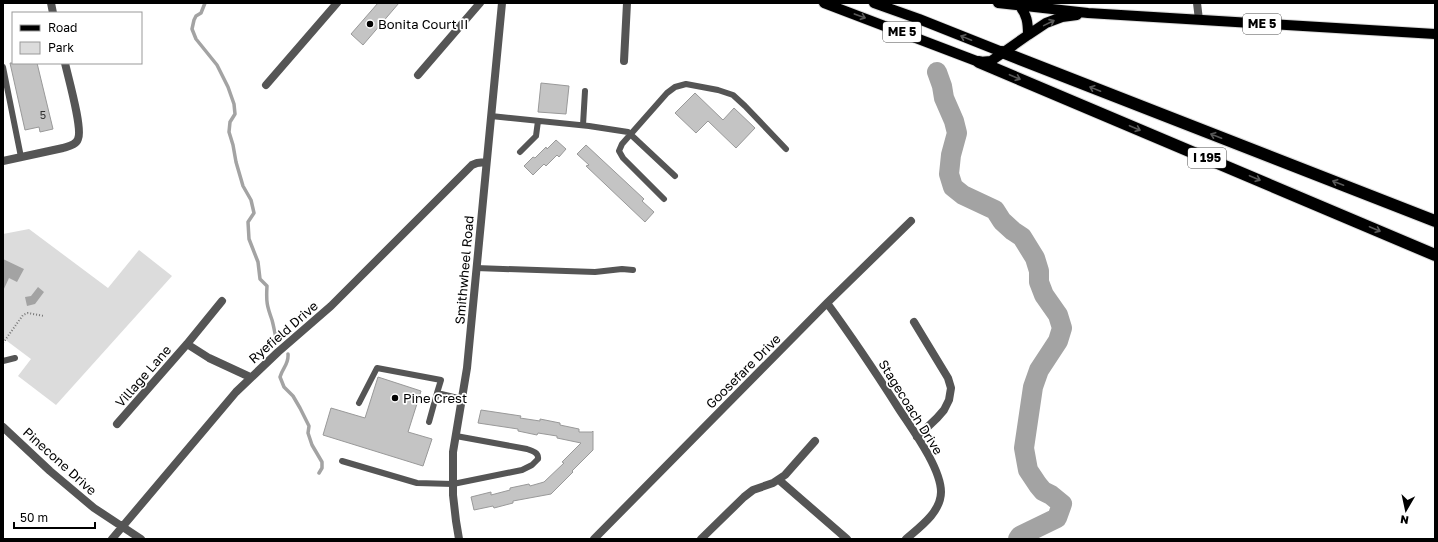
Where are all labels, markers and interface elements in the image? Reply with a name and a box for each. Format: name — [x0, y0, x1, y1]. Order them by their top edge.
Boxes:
legend — [12, 12, 142, 64]
one-way arrow — [854, 13, 866, 21]
road number: ME 5 — [1243, 14, 1281, 34]
place label: Bonita Court II — [378, 16, 468, 32]
marker: Bonita Court II — [365, 19, 375, 29]
one-way arrow — [1042, 19, 1054, 26]
text: Road — [48, 20, 77, 35]
road number: ME 5 — [883, 22, 921, 42]
one-way arrow — [960, 33, 972, 41]
text: Park — [48, 40, 74, 55]
one-way arrow — [1009, 74, 1021, 82]
one-way arrow — [1090, 84, 1102, 92]
house number: 5 — [40, 108, 46, 121]
one-way arrow — [1129, 124, 1141, 132]
one-way arrow — [1211, 131, 1223, 139]
road number: I 195 — [1188, 148, 1226, 168]
one-way arrow — [1248, 175, 1260, 182]
one-way arrow — [1332, 178, 1344, 186]
street label: Smithwheel Road — [451, 215, 477, 325]
one-way arrow — [1368, 226, 1380, 233]
street label: Ryefield Drive — [245, 298, 321, 366]
street label: Goosefare Drive — [702, 330, 784, 412]
street label: Village Lane — [112, 342, 174, 410]
street label: Stagecoach Drive — [875, 357, 947, 457]
place label: Pine Crest — [403, 390, 467, 406]
marker: Pine Crest — [390, 393, 400, 403]
street label: Pinecone Drive — [20, 424, 100, 498]
north arrow — [1386, 490, 1426, 530]
scale bar — [14, 504, 95, 530]
text: 50 m — [20, 510, 48, 525]
text: N — [1399, 513, 1410, 527]

